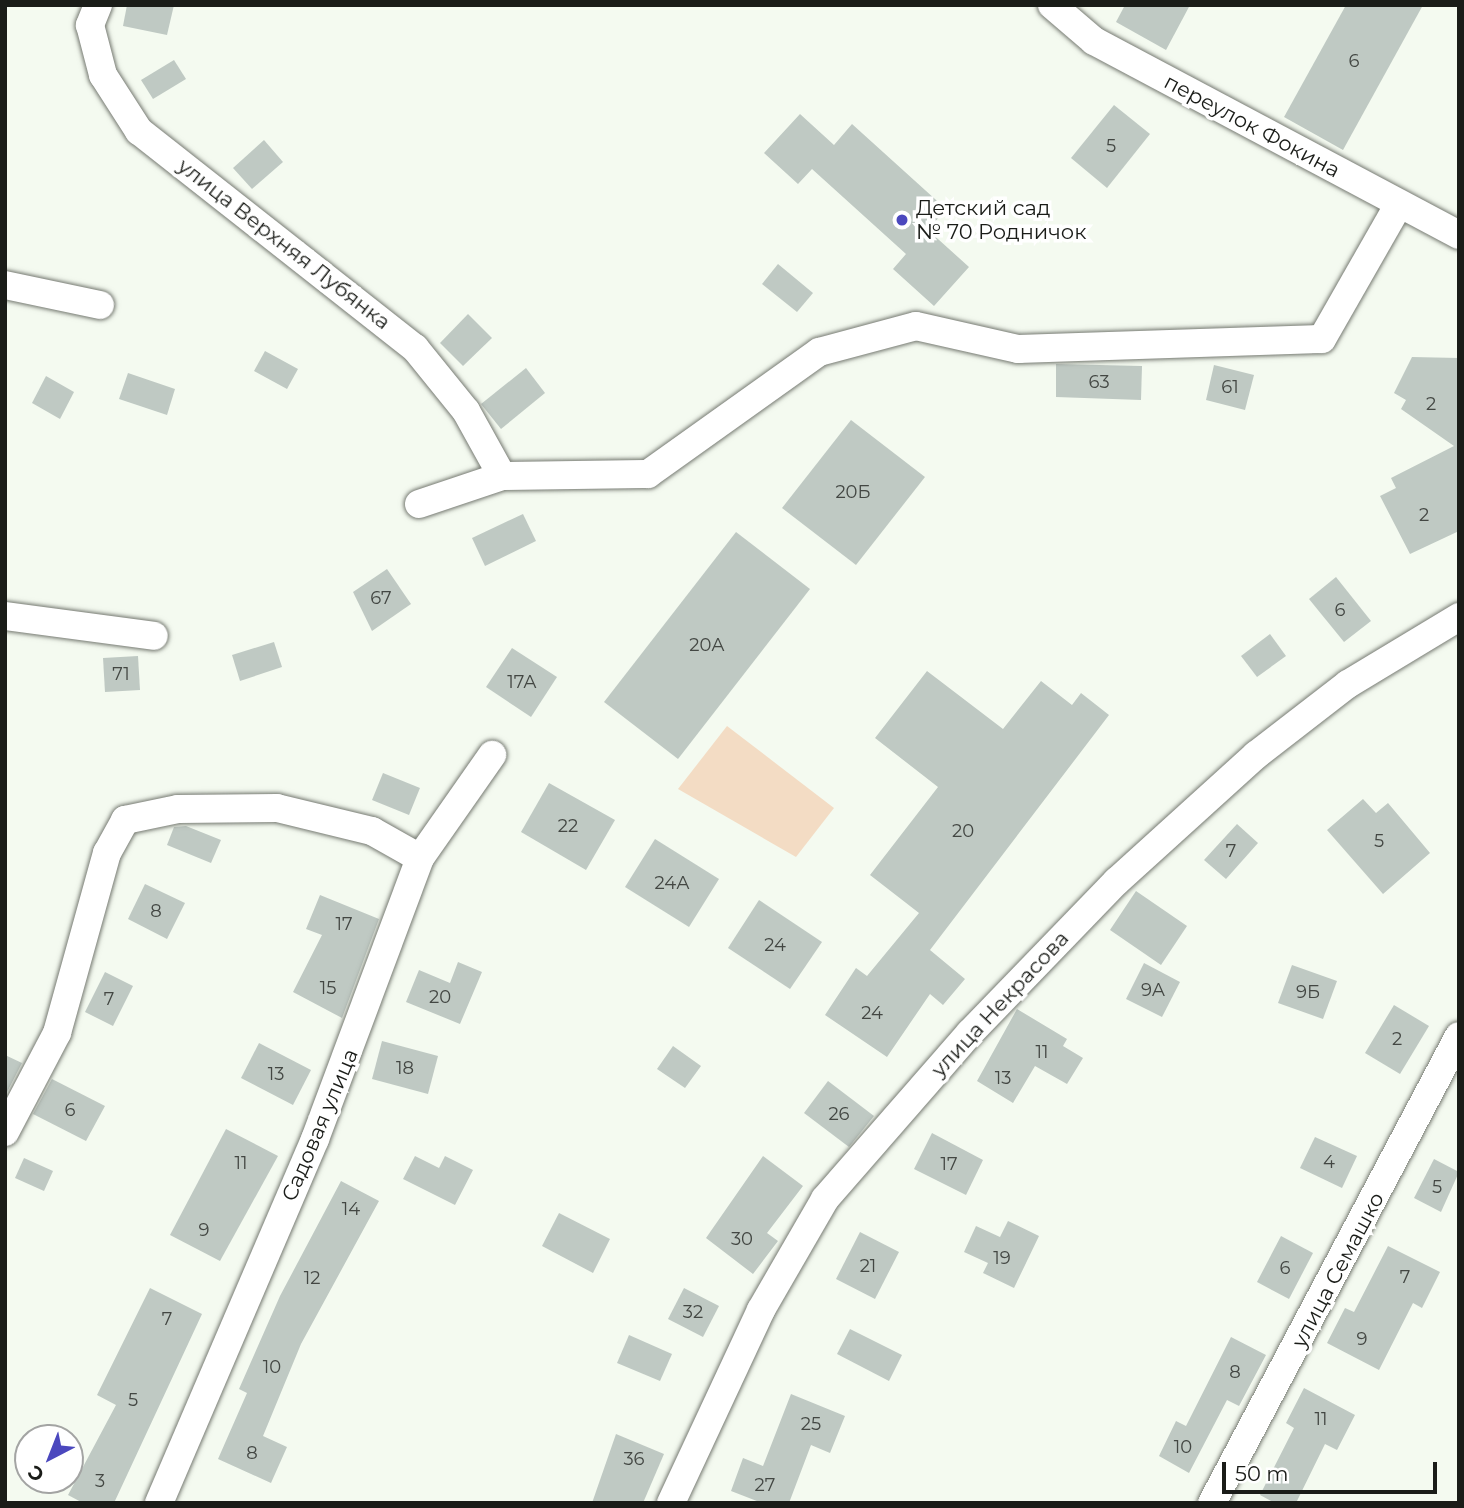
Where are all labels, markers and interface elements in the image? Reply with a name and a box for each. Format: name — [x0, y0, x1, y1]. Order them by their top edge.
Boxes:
house number: 6 — [1349, 50, 1359, 72]
street label: переулок Фокина — [1160, 69, 1344, 183]
house number: 5 — [1106, 135, 1116, 157]
street label: улица Верхняя Лубянка — [173, 153, 395, 335]
place label: Детский сад № 70 Родничок — [916, 195, 1086, 245]
marker: Детский сад № 70 Родничок — [894, 212, 910, 228]
house number: 63 — [1088, 371, 1110, 393]
house number: 61 — [1221, 376, 1239, 398]
house number: 2 — [1426, 393, 1436, 415]
house number: 20Б — [835, 481, 871, 503]
house number: 2 — [1419, 504, 1429, 526]
house number: 67 — [370, 587, 392, 609]
house number: 6 — [1335, 599, 1345, 621]
house number: 20А — [689, 634, 725, 656]
house number: 71 — [112, 663, 130, 685]
house number: 17А — [507, 671, 537, 693]
house number: 22 — [558, 815, 578, 837]
house number: 20 — [952, 820, 974, 842]
house number: 5 — [1374, 830, 1384, 852]
house number: 7 — [1226, 840, 1236, 862]
house number: 24А — [654, 872, 690, 894]
house number: 8 — [150, 900, 162, 922]
house number: 17 — [335, 913, 353, 935]
street label: улица Некрасова — [926, 926, 1074, 1082]
house number: 24 — [764, 934, 786, 956]
house number: 15 — [320, 977, 336, 999]
house number: 9А — [1141, 979, 1165, 1001]
house number: 9Б — [1296, 981, 1320, 1003]
house number: 20 — [429, 986, 451, 1008]
house number: 7 — [104, 988, 114, 1010]
house number: 24 — [861, 1002, 883, 1024]
house number: 2 — [1392, 1028, 1402, 1050]
house number: 11 — [1036, 1041, 1048, 1063]
street label: Садовая улица — [277, 1045, 363, 1205]
house number: 18 — [396, 1057, 414, 1079]
house number: 13 — [268, 1063, 284, 1085]
house number: 13 — [995, 1067, 1011, 1089]
house number: 6 — [65, 1099, 75, 1121]
house number: 26 — [828, 1103, 850, 1125]
house number: 4 — [1323, 1151, 1335, 1173]
house number: 11 — [235, 1152, 247, 1174]
house number: 17 — [940, 1153, 958, 1175]
house number: 5 — [1432, 1176, 1442, 1198]
street label: улица Семашко — [1286, 1188, 1390, 1352]
house number: 14 — [342, 1198, 360, 1220]
house number: 9 — [199, 1219, 209, 1241]
house number: 30 — [731, 1228, 753, 1250]
house number: 19 — [993, 1247, 1011, 1269]
house number: 21 — [860, 1255, 876, 1277]
house number: 6 — [1280, 1257, 1290, 1279]
house number: 7 — [1400, 1266, 1410, 1288]
house number: 12 — [304, 1267, 320, 1289]
house number: 32 — [683, 1301, 703, 1323]
house number: 7 — [162, 1308, 172, 1330]
house number: 9 — [1357, 1328, 1367, 1350]
house number: 10 — [263, 1356, 281, 1378]
house number: 8 — [1229, 1361, 1241, 1383]
house number: 5 — [128, 1389, 138, 1411]
house number: 11 — [1315, 1408, 1327, 1430]
house number: 25 — [801, 1413, 821, 1435]
north arrow — [14, 1424, 84, 1494]
house number: 10 — [1174, 1436, 1192, 1458]
house number: 8 — [246, 1442, 258, 1464]
house number: 36 — [623, 1448, 645, 1470]
scale bar — [1226, 1448, 1441, 1492]
text: С — [23, 1460, 49, 1487]
text: 50 m — [1235, 1461, 1289, 1486]
house number: 3 — [95, 1470, 105, 1492]
house number: 27 — [755, 1474, 775, 1496]

